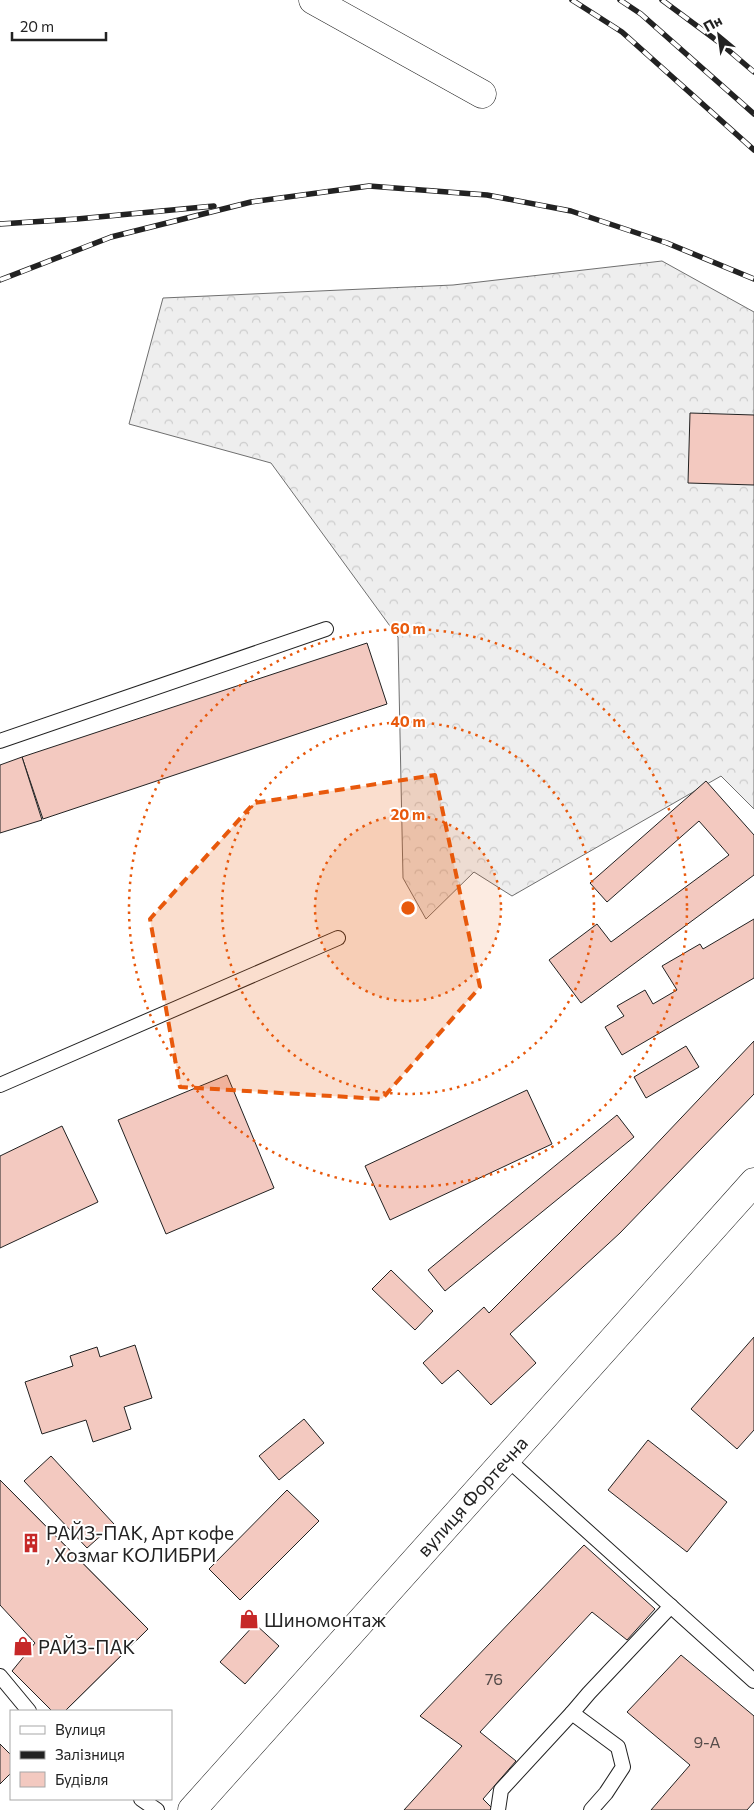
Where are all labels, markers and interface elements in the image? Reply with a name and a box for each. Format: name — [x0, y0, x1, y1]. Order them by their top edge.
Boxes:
scale bar — [12, 10, 106, 42]
north arrow — [694, 10, 744, 60]
text: Пн — [700, 11, 725, 35]
text: 20 m — [20, 17, 54, 35]
text: 60 m — [390, 619, 426, 637]
text: 40 m — [390, 712, 426, 730]
text: 20 m — [391, 805, 425, 823]
centre of rings — [399, 899, 417, 917]
street label: вулиця Фортечна — [412, 1431, 532, 1561]
place label: РАЙЗ-ПАК, Арт кофе , Хозмаг КОЛИБРИ — [46, 1521, 234, 1566]
building icon: РАЙЗ-ПАК, Арт кофе , Хозмаг КОЛИБРИ — [20, 1532, 42, 1554]
shop icon: Шиномонтаж — [238, 1608, 260, 1630]
place label: Шиномонтаж — [264, 1608, 386, 1631]
shop icon: РАЙЗ-ПАК — [12, 1635, 34, 1657]
place label: РАЙЗ-ПАК — [38, 1635, 136, 1658]
house number: 76 — [485, 1669, 503, 1688]
legend — [10, 1710, 172, 1800]
text: Вулиця — [55, 1720, 106, 1738]
house number: 9-А — [693, 1732, 721, 1751]
text: Залізниця — [55, 1745, 125, 1763]
text: Будівля — [55, 1770, 108, 1788]

